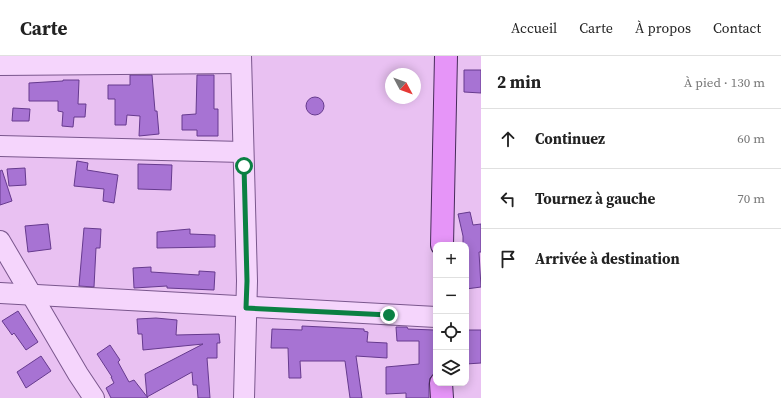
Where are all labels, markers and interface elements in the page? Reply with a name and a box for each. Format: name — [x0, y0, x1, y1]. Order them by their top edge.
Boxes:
text: Carte — [20, 15, 67, 41]
text: Accueil — [511, 18, 557, 38]
text: Carte — [579, 18, 613, 38]
text: À propos — [635, 18, 691, 38]
text: Contact — [713, 18, 761, 38]
north arrow — [385, 68, 421, 104]
text: 2 min — [497, 70, 541, 94]
text: À pied · 130 m — [684, 74, 765, 91]
icon: ahead — [497, 128, 519, 150]
text: Continuez — [535, 128, 605, 149]
text: 60 m — [737, 130, 765, 147]
route start — [235, 157, 253, 175]
icon: left — [497, 188, 519, 210]
text: Tournez à gauche — [535, 188, 655, 209]
text: 70 m — [737, 190, 765, 207]
map controls — [433, 242, 469, 386]
button: + — [433, 242, 469, 278]
icon: arrive — [497, 248, 519, 270]
text: Arrivée à destination — [535, 248, 680, 269]
button: − — [433, 278, 469, 314]
route end — [380, 306, 398, 324]
button: locate — [433, 314, 469, 350]
button: layers — [433, 350, 469, 386]

